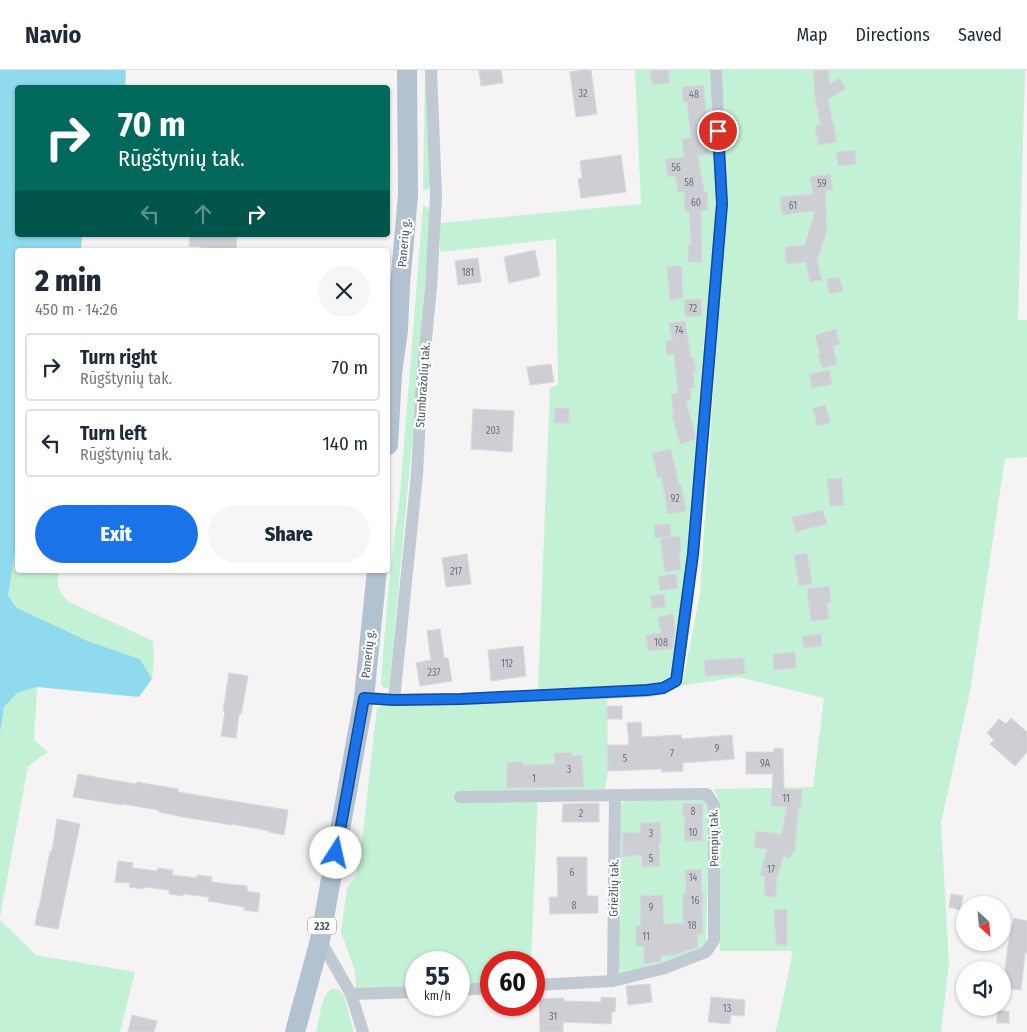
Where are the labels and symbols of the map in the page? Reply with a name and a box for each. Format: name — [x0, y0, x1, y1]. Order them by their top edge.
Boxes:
house number: 32 — [579, 88, 588, 100]
house number: 48 — [689, 89, 699, 101]
pin — [697, 110, 739, 152]
house number: 56 — [671, 162, 681, 174]
house number: 58 — [684, 177, 694, 189]
house number: 59 — [817, 178, 827, 190]
house number: 60 — [691, 197, 701, 209]
house number: 61 — [789, 200, 797, 212]
street label: Panerių g. — [395, 218, 413, 268]
house number: 181 — [462, 267, 474, 279]
house number: 72 — [689, 303, 698, 315]
house number: 74 — [675, 325, 683, 337]
street label: Stumbražolių tak. — [413, 341, 433, 428]
house number: 203 — [486, 425, 501, 437]
house number: 92 — [670, 493, 680, 505]
house number: 217 — [450, 566, 462, 578]
street label: Panerių g. — [359, 629, 378, 679]
house number: 108 — [654, 637, 668, 649]
house number: 112 — [501, 658, 514, 670]
house number: 237 — [428, 667, 440, 679]
house number: 9 — [715, 743, 720, 755]
house number: 7 — [670, 748, 674, 760]
house number: 5 — [623, 753, 628, 765]
house number: 9A — [760, 758, 771, 770]
house number: 3 — [567, 764, 572, 776]
house number: 1 — [532, 773, 536, 785]
house number: 11 — [782, 793, 790, 805]
house number: 8 — [691, 806, 696, 818]
house number: 2 — [579, 808, 584, 820]
street label: Pempių tak. — [706, 809, 722, 867]
position arrow — [309, 826, 361, 878]
house number: 10 — [688, 827, 698, 839]
house number: 3 — [649, 828, 654, 840]
house number: 5 — [649, 853, 654, 865]
street label: Griežlių tak. — [606, 858, 622, 917]
house number: 17 — [767, 864, 775, 876]
house number: 6 — [570, 867, 575, 879]
house number: 14 — [689, 872, 698, 884]
house number: 16 — [691, 895, 699, 907]
north arrow — [956, 896, 1011, 951]
house number: 8 — [572, 900, 577, 912]
house number: 9 — [649, 902, 654, 914]
road number: 232 — [308, 918, 336, 934]
house number: 18 — [688, 920, 696, 932]
house number: 11 — [642, 931, 650, 943]
speed limit sign: 60 — [480, 951, 545, 1016]
house number: 13 — [723, 1003, 732, 1015]
house number: 31 — [549, 1011, 557, 1023]

